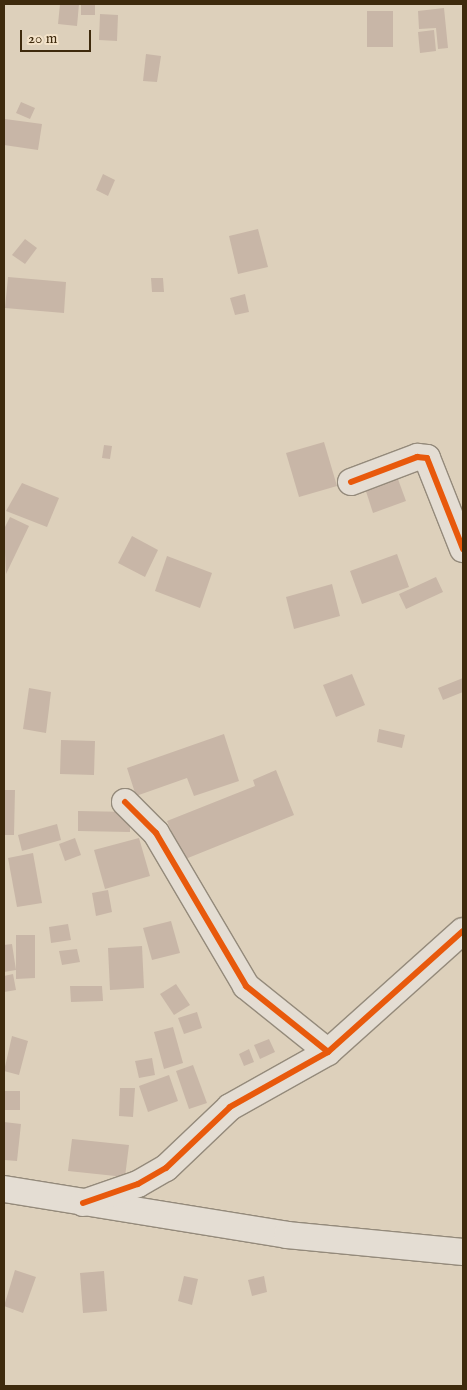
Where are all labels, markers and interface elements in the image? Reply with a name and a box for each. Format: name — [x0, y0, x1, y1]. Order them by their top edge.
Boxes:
scale bar — [22, 20, 94, 52]
text: 20 m — [28, 29, 57, 48]

